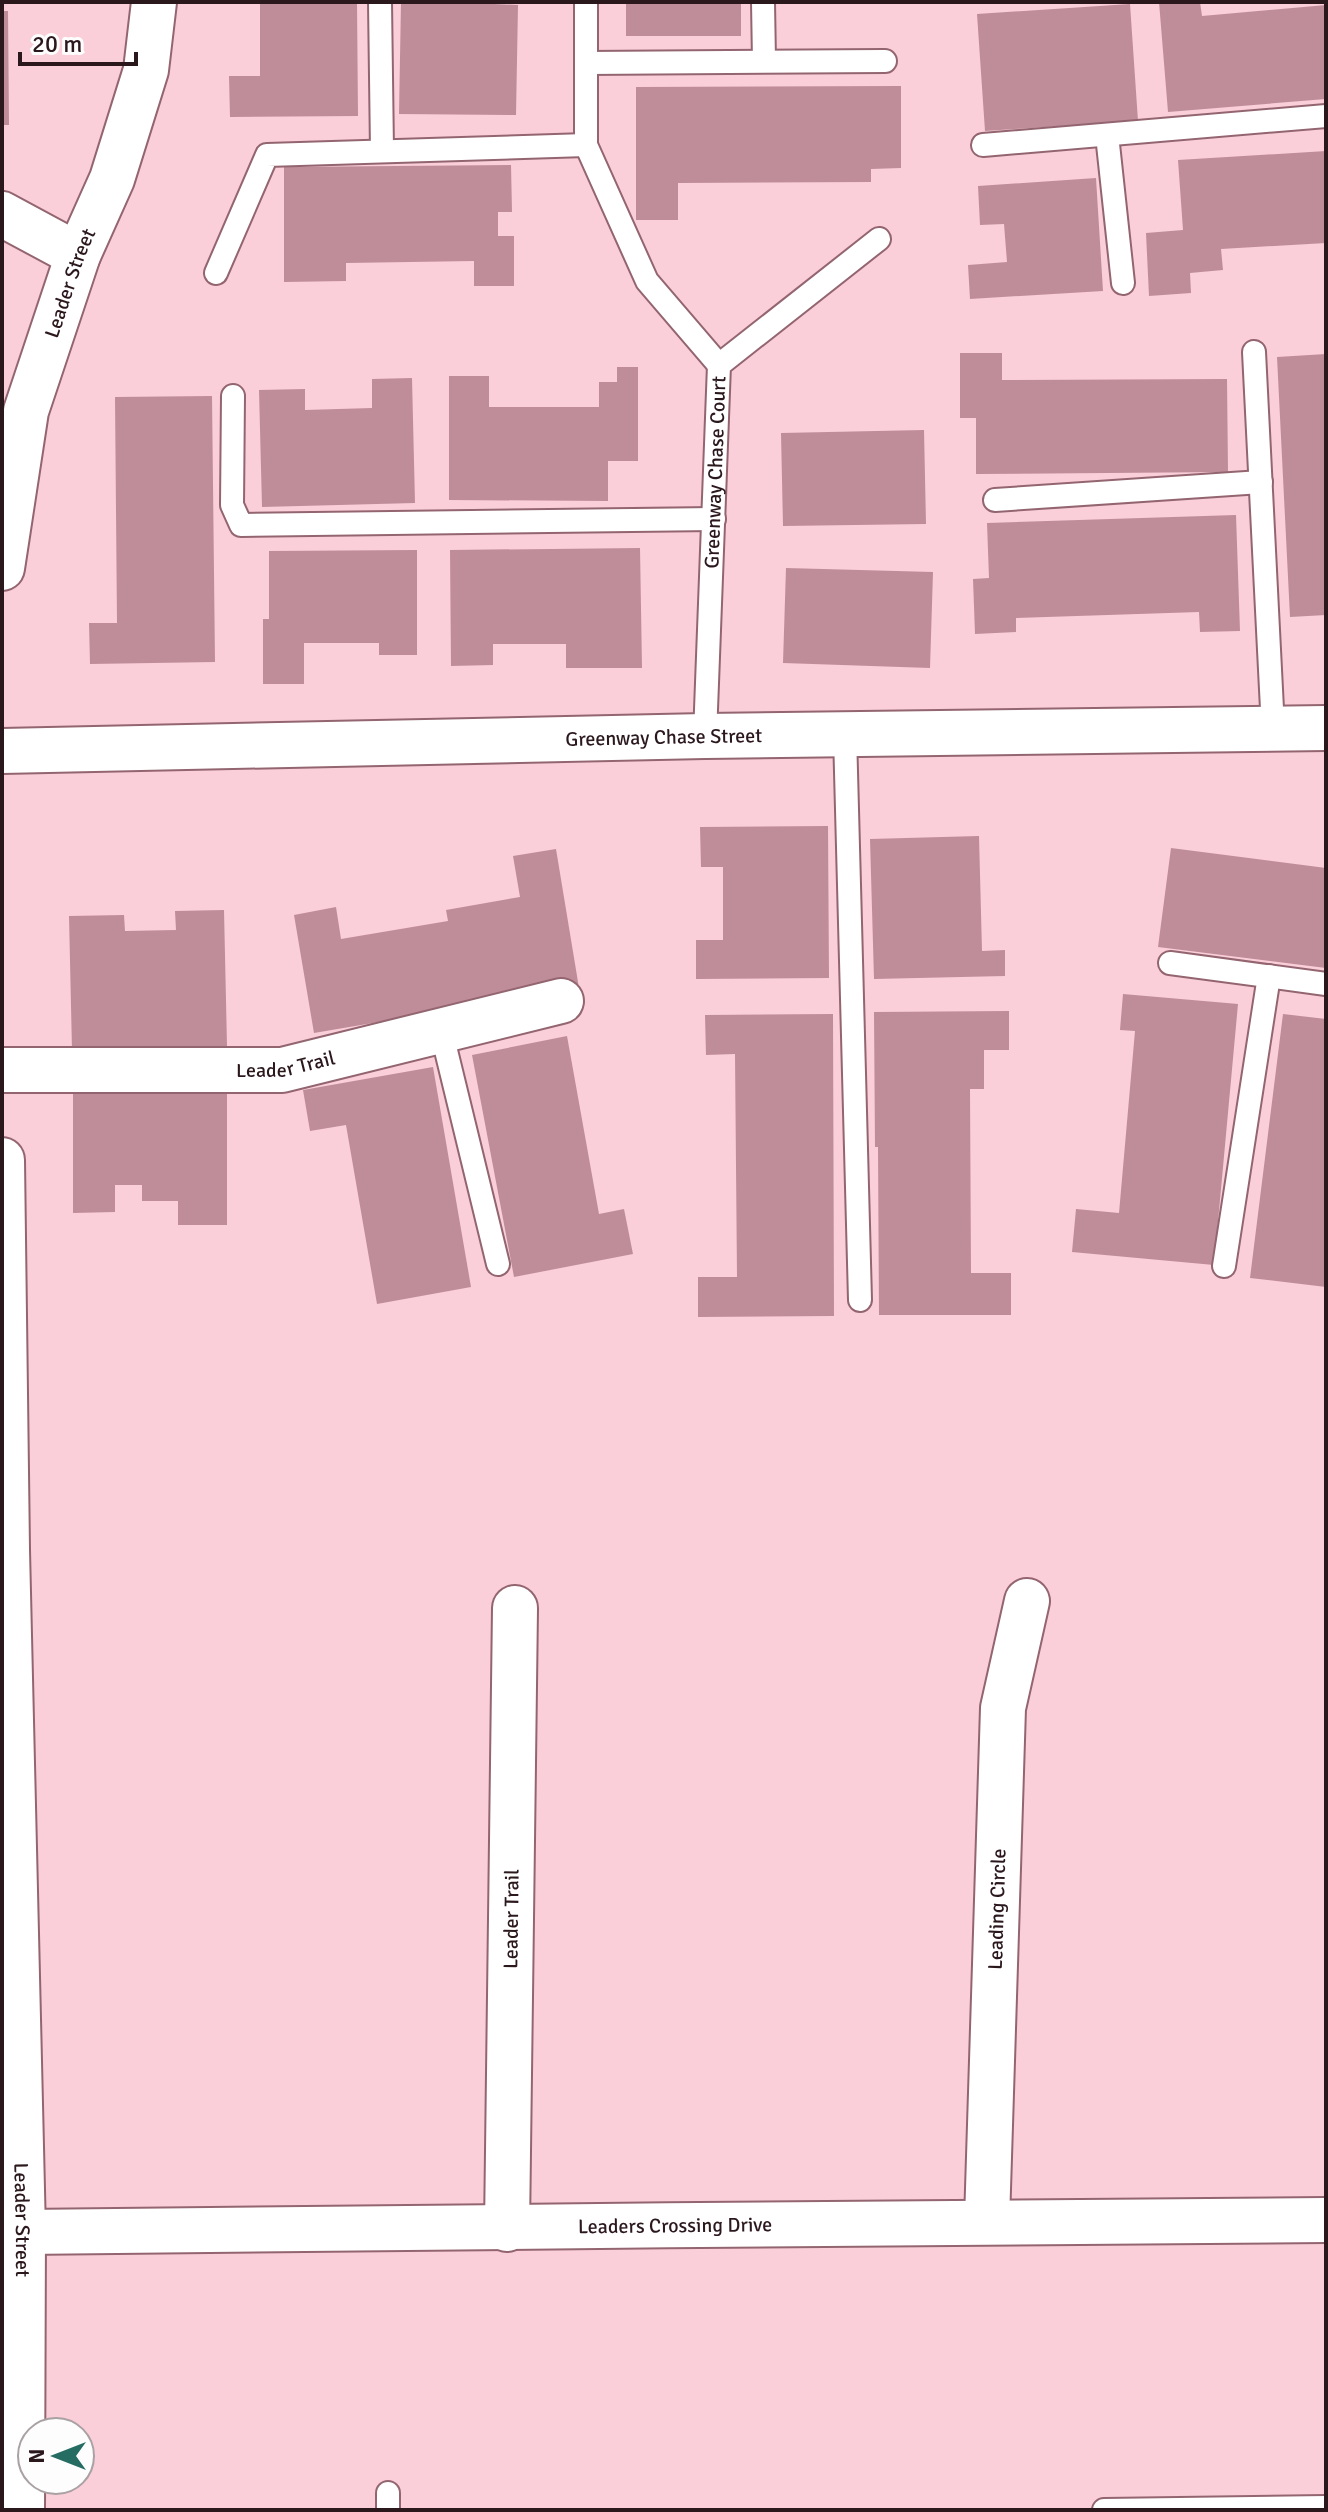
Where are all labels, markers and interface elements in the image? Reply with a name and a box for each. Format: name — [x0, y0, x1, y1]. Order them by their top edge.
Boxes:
scale bar — [20, 16, 136, 66]
text: 20 m — [32, 29, 82, 59]
street label: Leader Street — [39, 224, 101, 341]
street label: Greenway Chase Court — [699, 375, 731, 569]
street label: Greenway Chase Street — [565, 723, 762, 751]
street label: Leader Trail — [236, 1045, 338, 1083]
street label: Leading Circle — [982, 1848, 1011, 1970]
street label: Leader Trail — [498, 1869, 524, 1969]
street label: Leader Street — [9, 2162, 36, 2277]
street label: Leaders Crossing Drive — [578, 2212, 772, 2239]
north arrow — [16, 2416, 96, 2496]
text: N — [23, 2448, 50, 2464]

